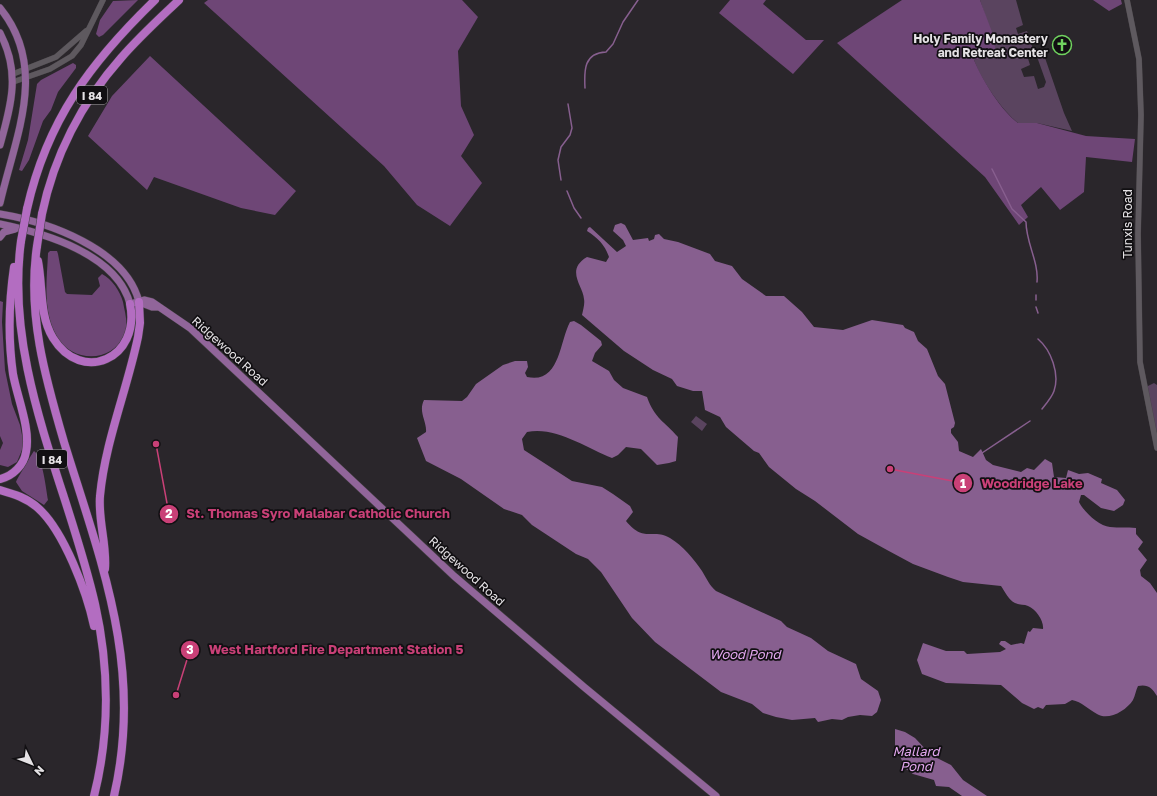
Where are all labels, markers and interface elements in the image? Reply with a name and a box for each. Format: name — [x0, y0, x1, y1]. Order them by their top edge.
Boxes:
place label: Holy Family Monastery and Retreat Center — [913, 31, 1049, 60]
church icon: Holy Family Monastery and Retreat Center — [1051, 34, 1073, 56]
road number: I 84 — [77, 86, 107, 104]
street label: Tunxis Road — [1120, 189, 1135, 259]
street label: Ridgewood Road — [189, 313, 271, 389]
road number: I 84 — [37, 450, 67, 468]
callout: Woodridge Lake — [953, 471, 1090, 496]
text: Woodridge Lake — [981, 475, 1083, 491]
text: 1 — [960, 476, 966, 491]
callout: St. Thomas Syro Malabar Catholic Church — [159, 501, 458, 526]
text: St. Thomas Syro Malabar Catholic Church — [186, 505, 450, 521]
text: 2 — [165, 506, 173, 521]
street label: Ridgewood Road — [426, 533, 508, 609]
callout: West Hartford Fire Department Station 5 — [180, 637, 471, 662]
text: West Hartford Fire Department Station 5 — [209, 641, 463, 657]
text: 3 — [186, 642, 194, 657]
water label: Wood Pond — [710, 646, 782, 662]
water label: Mallard Pond — [892, 743, 942, 774]
north arrow — [12, 744, 52, 784]
text: N — [32, 764, 47, 779]

